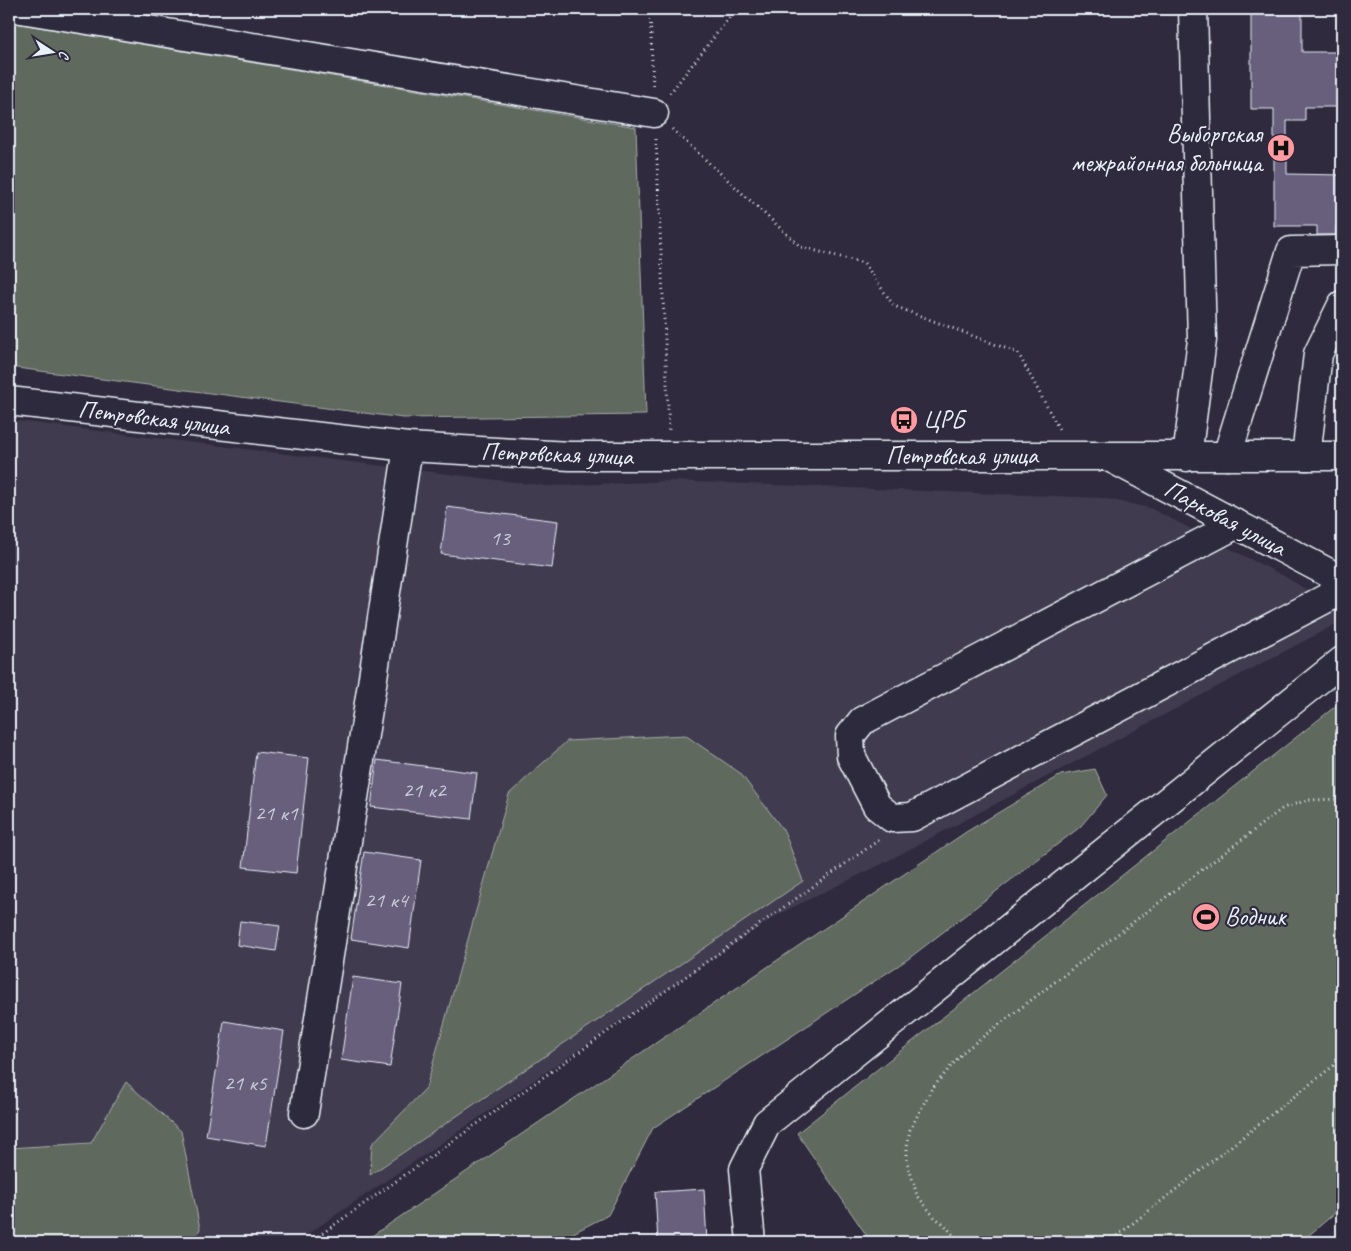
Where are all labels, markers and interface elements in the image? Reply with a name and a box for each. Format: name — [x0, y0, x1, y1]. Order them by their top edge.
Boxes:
north arrow — [28, 28, 78, 78]
text: С — [55, 49, 73, 62]
place label: Выборгская межрайонная больница — [1071, 118, 1265, 179]
hospital icon: Выборгская межрайонная больница — [1266, 133, 1296, 163]
street label: Петровская улица — [77, 393, 233, 443]
place label: ЦРБ — [923, 404, 967, 436]
bus stop icon: ЦРБ — [889, 405, 919, 435]
street label: Петровская улица — [480, 435, 636, 473]
street label: Петровская улица — [886, 440, 1040, 472]
street label: Парковая улица — [1159, 473, 1293, 564]
house number: 13 — [490, 524, 512, 552]
house number: 21 к2 — [402, 776, 448, 804]
house number: 21 к1 — [254, 799, 299, 827]
house number: 21 к4 — [364, 886, 410, 914]
place label: Водник — [1225, 901, 1288, 933]
sports icon: Водник — [1191, 902, 1221, 932]
house number: 21 к5 — [223, 1069, 268, 1097]

